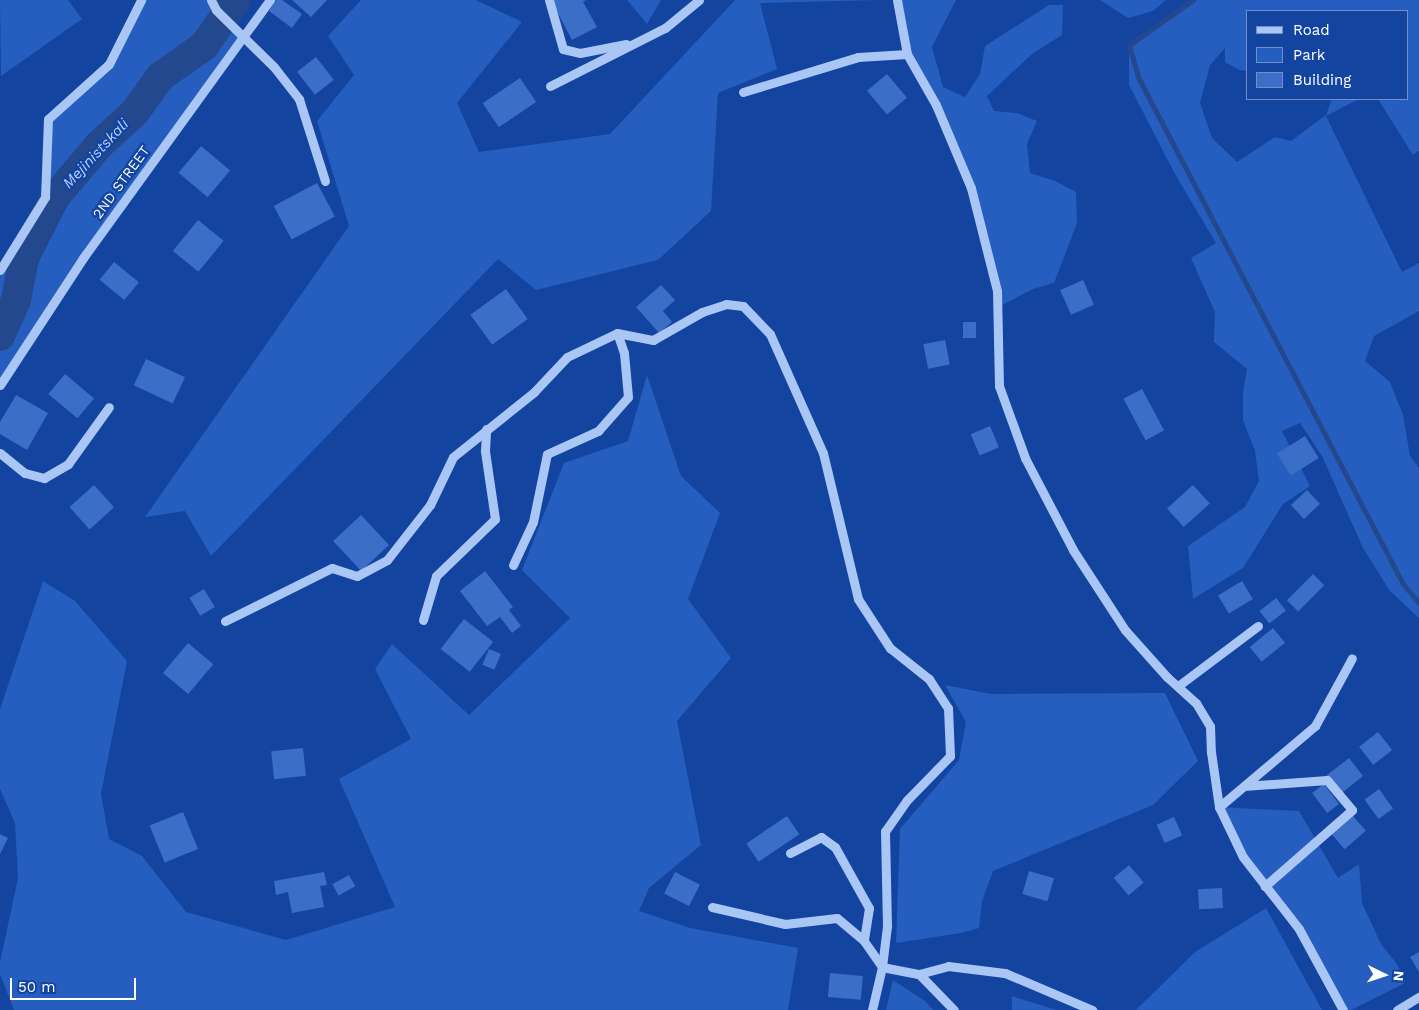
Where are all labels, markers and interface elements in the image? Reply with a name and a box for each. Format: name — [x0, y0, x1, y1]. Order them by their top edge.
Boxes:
legend — [1246, 10, 1409, 100]
text: Road — [1293, 21, 1330, 39]
text: Park — [1293, 46, 1325, 64]
text: Building — [1293, 71, 1351, 89]
water label: Mejinistskali — [59, 116, 133, 192]
street label: 2ND STREET — [89, 142, 153, 222]
north arrow — [1359, 950, 1409, 1000]
scale bar — [12, 968, 139, 1000]
text: N — [1391, 970, 1407, 982]
text: 50 m — [18, 978, 55, 996]

